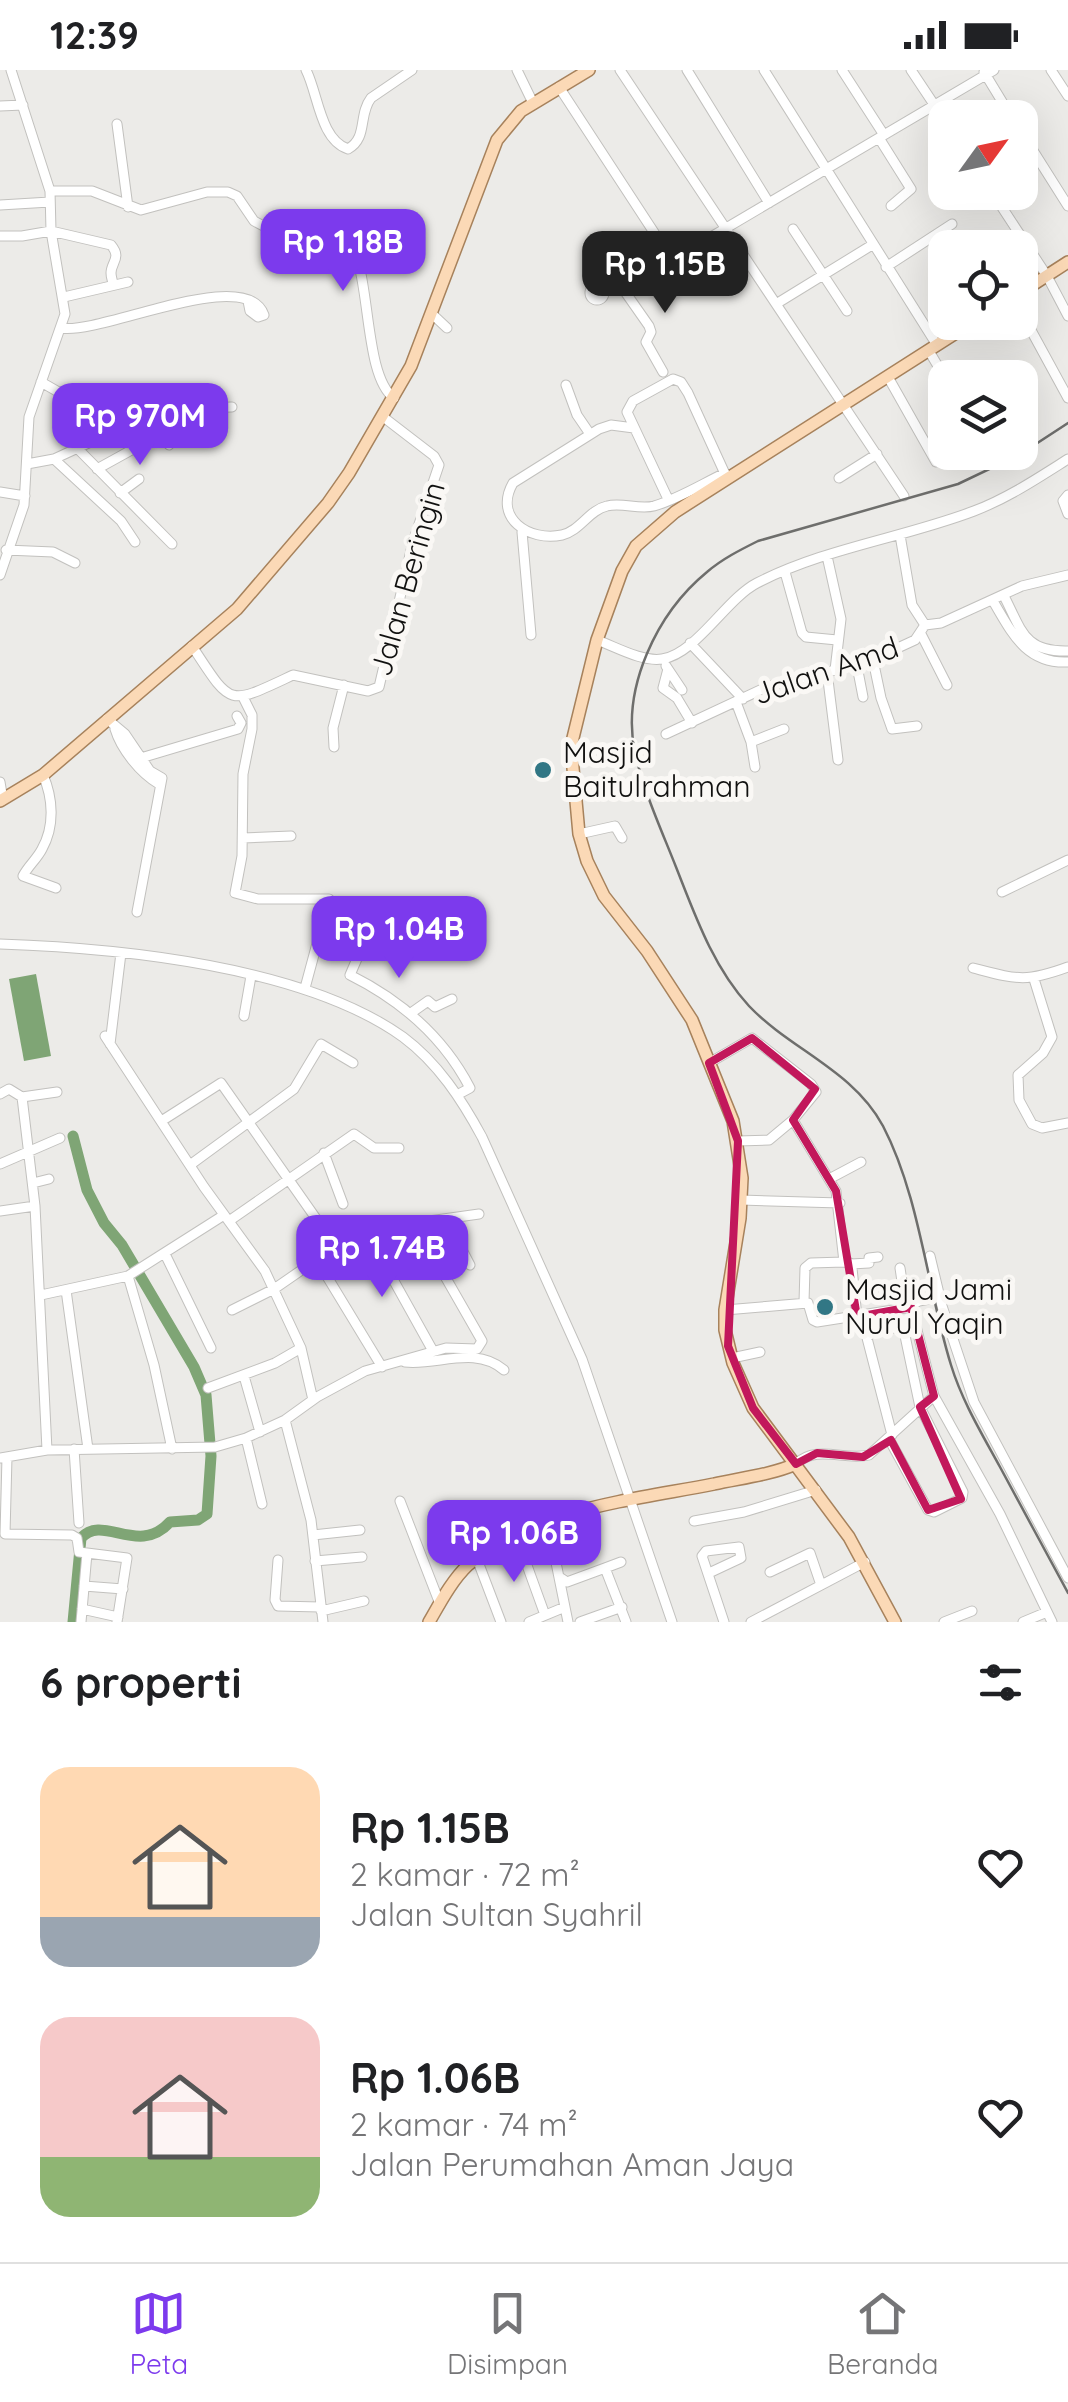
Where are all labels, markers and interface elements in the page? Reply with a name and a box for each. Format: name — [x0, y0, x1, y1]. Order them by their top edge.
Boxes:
text: 12:39 — [50, 11, 139, 59]
north arrow — [928, 100, 1038, 210]
map controls — [928, 100, 1038, 470]
pin: Rp 1.18B — [240, 209, 446, 294]
text: Rp 1.18B — [283, 221, 403, 261]
button: locate — [928, 230, 1038, 340]
pin: Rp 1.15B — [562, 231, 768, 316]
text: Rp 1.15B — [604, 243, 726, 283]
button: layers — [928, 360, 1038, 470]
pin: Rp 970M — [48, 383, 232, 468]
text: Rp 970M — [74, 395, 206, 435]
street label: Jalan Beringin — [361, 477, 453, 680]
street label: Jalan Amd — [748, 628, 903, 713]
place label: Masjid Baitulrahman — [563, 733, 751, 805]
marker: Masjid Baitulrahman — [532, 759, 554, 781]
pin: Rp 1.04B — [296, 896, 502, 981]
text: Rp 1.04B — [334, 908, 464, 948]
pin: Rp 1.74B — [279, 1215, 485, 1300]
text: Rp 1.74B — [318, 1227, 446, 1267]
place label: Masjid Jami Nurul Yaqin — [845, 1270, 1012, 1342]
marker: Masjid Jami Nurul Yaqin — [814, 1296, 836, 1318]
pin: Rp 1.06B — [411, 1500, 617, 1585]
text: Rp 1.06B — [449, 1512, 579, 1552]
icon: filters — [973, 1655, 1028, 1710]
text: 6 properti — [40, 1656, 241, 1709]
text: Rp 1.15B — [350, 1801, 510, 1854]
icon: home — [120, 1807, 240, 1927]
icon: heart — [973, 1840, 1028, 1895]
text: 2 kamar · 72 m² — [350, 1854, 580, 1894]
text: Jalan Sultan Syahril — [350, 1894, 643, 1934]
text: Rp 1.06B — [350, 2051, 520, 2104]
icon: home — [120, 2057, 240, 2177]
icon: heart — [973, 2090, 1028, 2145]
text: 2 kamar · 74 m² — [350, 2104, 578, 2144]
text: Jalan Perumahan Aman Jaya — [350, 2144, 794, 2184]
tab: Peta — [129, 2286, 188, 2381]
tab: Disimpan — [447, 2286, 568, 2381]
tab: Beranda — [827, 2286, 939, 2381]

